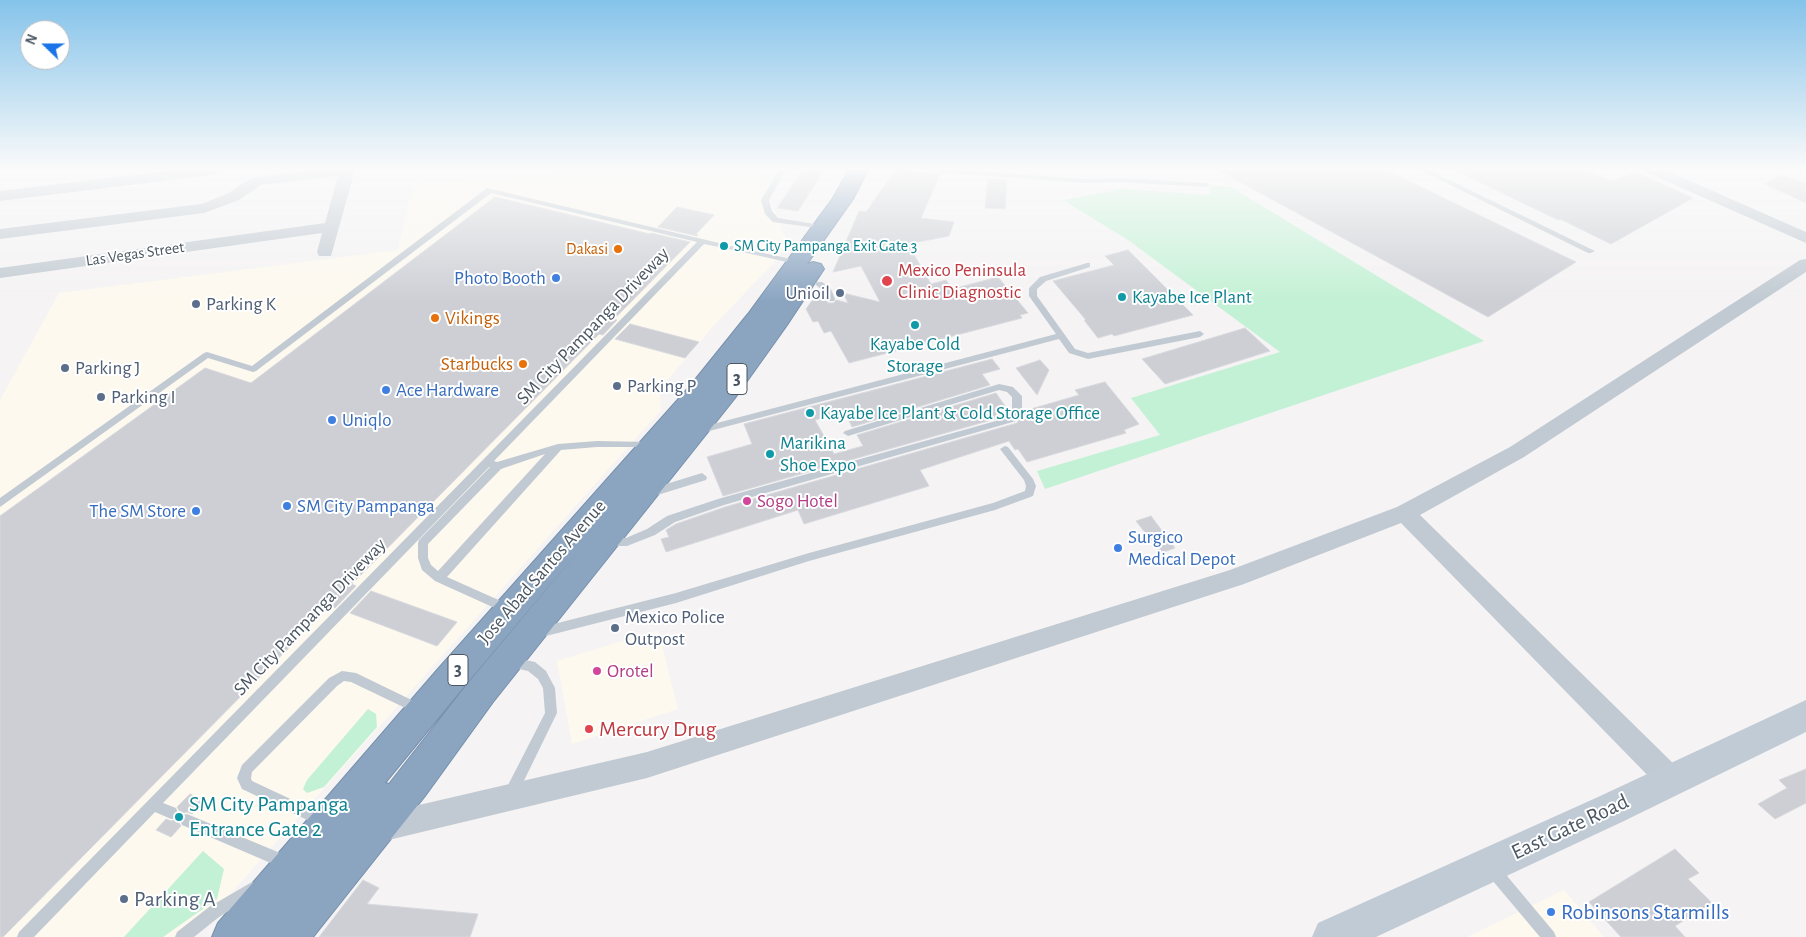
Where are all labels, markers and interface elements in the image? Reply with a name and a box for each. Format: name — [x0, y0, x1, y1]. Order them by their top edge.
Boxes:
north arrow — [20, 20, 70, 70]
text: N — [24, 33, 40, 47]
place label: SM City Pampanga Exit Gate 3 — [734, 236, 917, 256]
street label: Las Vegas Street — [84, 238, 186, 270]
place label: Dakasi — [566, 239, 608, 259]
marker: SM City Pampanga Exit Gate 3 — [718, 240, 730, 252]
street label: SM City Pampanga Driveway — [512, 243, 674, 409]
marker: Dakasi — [612, 243, 624, 255]
place label: Mexico Peninsula Clinic Diagnostic — [898, 259, 1026, 303]
place label: Photo Booth — [454, 267, 546, 289]
marker: Photo Booth — [550, 272, 562, 284]
marker: Mexico Peninsula Clinic Diagnostic — [880, 274, 894, 288]
place label: Unioil — [785, 282, 830, 304]
place label: Kayabe Ice Plant — [1132, 286, 1252, 308]
marker: Unioil — [834, 287, 846, 299]
marker: Kayabe Ice Plant — [1116, 291, 1128, 303]
place label: Parking K — [206, 293, 276, 315]
marker: Parking K — [190, 298, 202, 310]
place label: Vikings — [445, 307, 500, 329]
marker: Vikings — [429, 312, 441, 324]
marker: Kayabe Cold Storage — [909, 319, 921, 331]
place label: Kayabe Cold Storage — [870, 333, 960, 377]
place label: Starbucks — [441, 353, 513, 375]
place label: Parking J — [75, 357, 140, 379]
marker: Starbucks — [517, 358, 529, 370]
marker: Parking J — [59, 362, 71, 374]
road number: 3 — [727, 364, 747, 394]
place label: Parking P — [627, 375, 696, 397]
place label: Ace Hardware — [396, 379, 499, 401]
marker: Parking P — [611, 380, 623, 392]
marker: Ace Hardware — [380, 384, 392, 396]
place label: Parking I — [111, 386, 176, 408]
marker: Parking I — [95, 391, 107, 403]
place label: Kayabe Ice Plant & Cold Storage Office — [820, 402, 1100, 424]
marker: Kayabe Ice Plant & Cold Storage Office — [804, 407, 816, 419]
place label: Uniqlo — [342, 409, 392, 431]
marker: Uniqlo — [326, 414, 338, 426]
place label: Marikina Shoe Expo — [780, 432, 856, 476]
marker: Marikina Shoe Expo — [764, 448, 776, 460]
place label: Sogo Hotel — [757, 490, 838, 512]
place label: SM City Pampanga — [297, 495, 435, 517]
street label: Jose Abad Santos Avenue — [473, 495, 611, 649]
marker: Sogo Hotel — [741, 495, 753, 507]
place label: The SM Store — [89, 500, 186, 522]
marker: SM City Pampanga — [281, 500, 293, 512]
marker: The SM Store — [190, 505, 202, 517]
place label: Surgico Medical Depot — [1128, 526, 1236, 570]
street label: SM City Pampanga Driveway — [229, 534, 391, 700]
marker: Surgico Medical Depot — [1112, 542, 1124, 554]
place label: Mexico Police Outpost — [625, 606, 725, 650]
marker: Mexico Police Outpost — [609, 622, 621, 634]
road number: 3 — [448, 654, 468, 686]
place label: Orotel — [607, 660, 654, 682]
marker: Orotel — [591, 665, 603, 677]
place label: Mercury Drug — [599, 716, 716, 742]
marker: Mercury Drug — [583, 723, 595, 735]
street label: East Gate Road — [1507, 788, 1633, 866]
place label: SM City Pampanga Entrance Gate 2 — [189, 791, 349, 842]
marker: SM City Pampanga Entrance Gate 2 — [173, 811, 185, 823]
place label: Parking A — [134, 886, 216, 912]
marker: Parking A — [118, 893, 130, 905]
place label: Robinsons Starmills — [1561, 899, 1729, 925]
marker: Robinsons Starmills — [1545, 906, 1557, 918]

